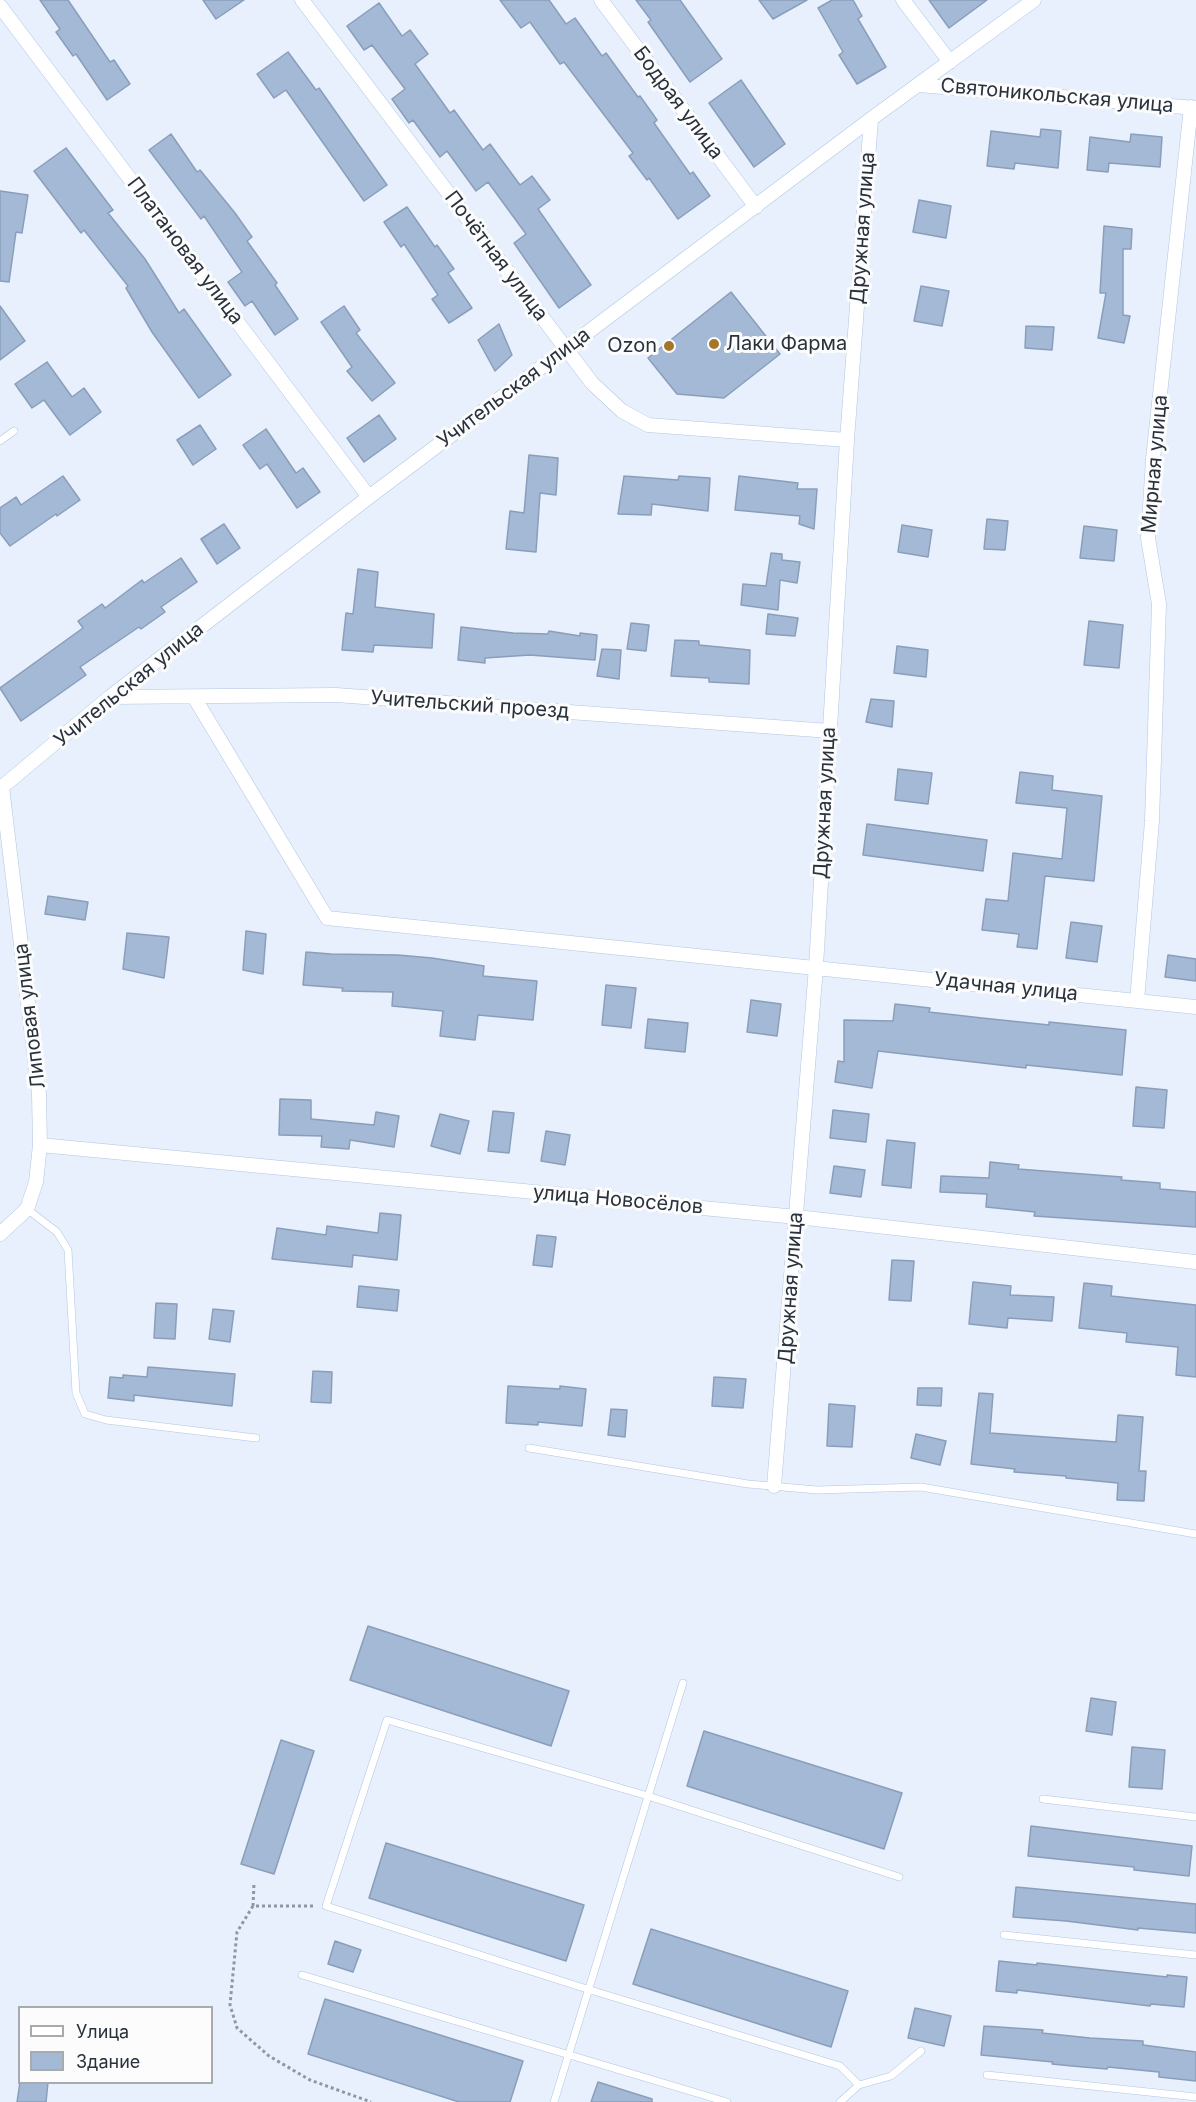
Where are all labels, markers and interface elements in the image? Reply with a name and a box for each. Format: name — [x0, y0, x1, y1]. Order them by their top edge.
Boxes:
street label: Бодрая улица — [628, 42, 728, 164]
street label: Святоникольская улица — [940, 74, 1174, 118]
street label: Дружная улица — [846, 151, 880, 305]
street label: Платановая улица — [122, 173, 248, 329]
street label: Почётная улица — [439, 186, 553, 326]
street label: Учительская улица — [433, 323, 595, 453]
place label: Лаки Фарма — [726, 332, 847, 356]
place label: Ozon — [607, 334, 657, 358]
marker: Лаки Фарма — [707, 337, 721, 351]
marker: Ozon — [662, 339, 676, 353]
street label: Мирная улица — [1137, 394, 1173, 534]
street label: Учительская улица — [50, 617, 208, 753]
street label: Учительский проезд — [370, 686, 570, 724]
street label: Дружная улица — [809, 726, 841, 880]
street label: Липовая улица — [9, 942, 51, 1090]
street label: Удачная улица — [933, 968, 1079, 1006]
street label: улица Новосёлов — [532, 1181, 704, 1219]
street label: Дружная улица — [774, 1211, 808, 1365]
legend — [18, 2006, 213, 2084]
text: Улица — [76, 2021, 129, 2042]
text: Здание — [76, 2051, 140, 2072]

